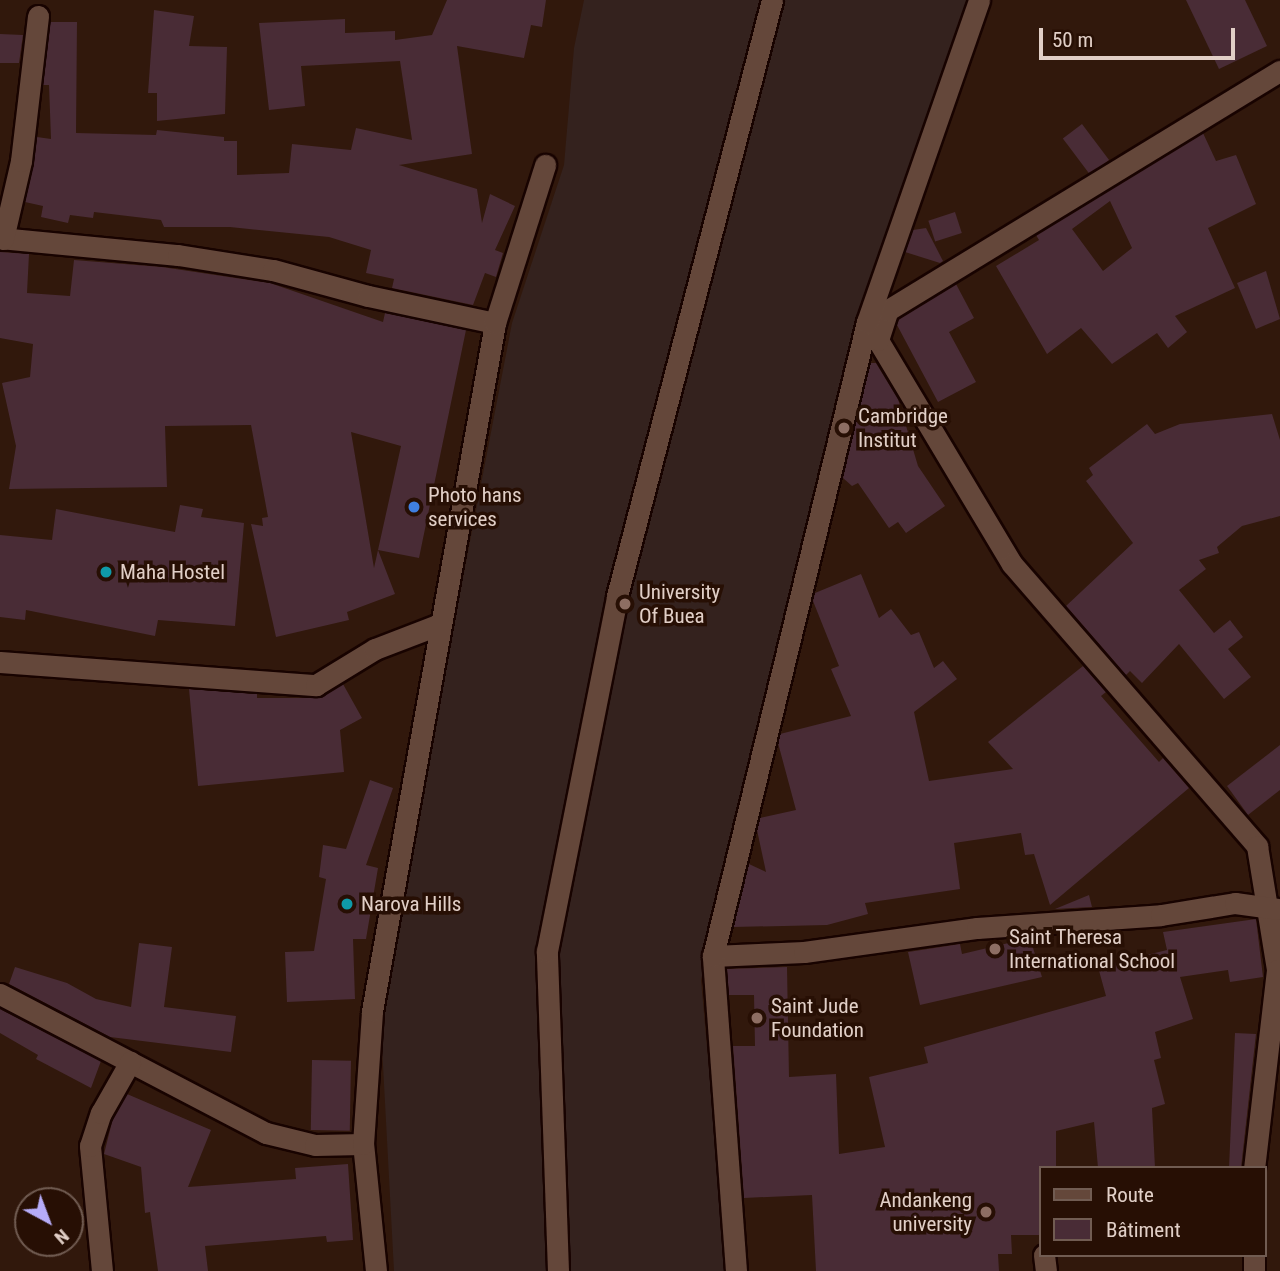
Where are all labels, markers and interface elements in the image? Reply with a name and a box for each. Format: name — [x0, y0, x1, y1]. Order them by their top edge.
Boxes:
scale bar — [1042, 14, 1238, 58]
text: 50 m — [1052, 28, 1093, 52]
place label: Cambridge Institut — [858, 403, 948, 453]
marker: Cambridge Institut — [836, 420, 852, 436]
place label: Photo hans services — [428, 482, 522, 532]
marker: Photo hans services — [406, 499, 422, 515]
place label: Maha Hostel — [120, 559, 225, 585]
marker: Maha Hostel — [98, 564, 114, 580]
place label: University Of Buea — [639, 579, 720, 629]
marker: University Of Buea — [617, 596, 633, 612]
place label: Narova Hills — [361, 891, 461, 917]
marker: Narova Hills — [339, 896, 355, 912]
place label: Saint Theresa International School — [1009, 924, 1175, 974]
marker: Saint Theresa International School — [987, 941, 1003, 957]
place label: Saint Jude Foundation — [771, 993, 864, 1043]
marker: Saint Jude Foundation — [749, 1010, 765, 1026]
legend — [1038, 1166, 1266, 1257]
text: Route — [1106, 1183, 1154, 1207]
north arrow — [14, 1187, 84, 1257]
place label: Andankeng university — [879, 1187, 972, 1237]
marker: Andankeng university — [978, 1204, 994, 1220]
text: Bâtiment — [1106, 1218, 1181, 1242]
text: N — [50, 1224, 74, 1249]

